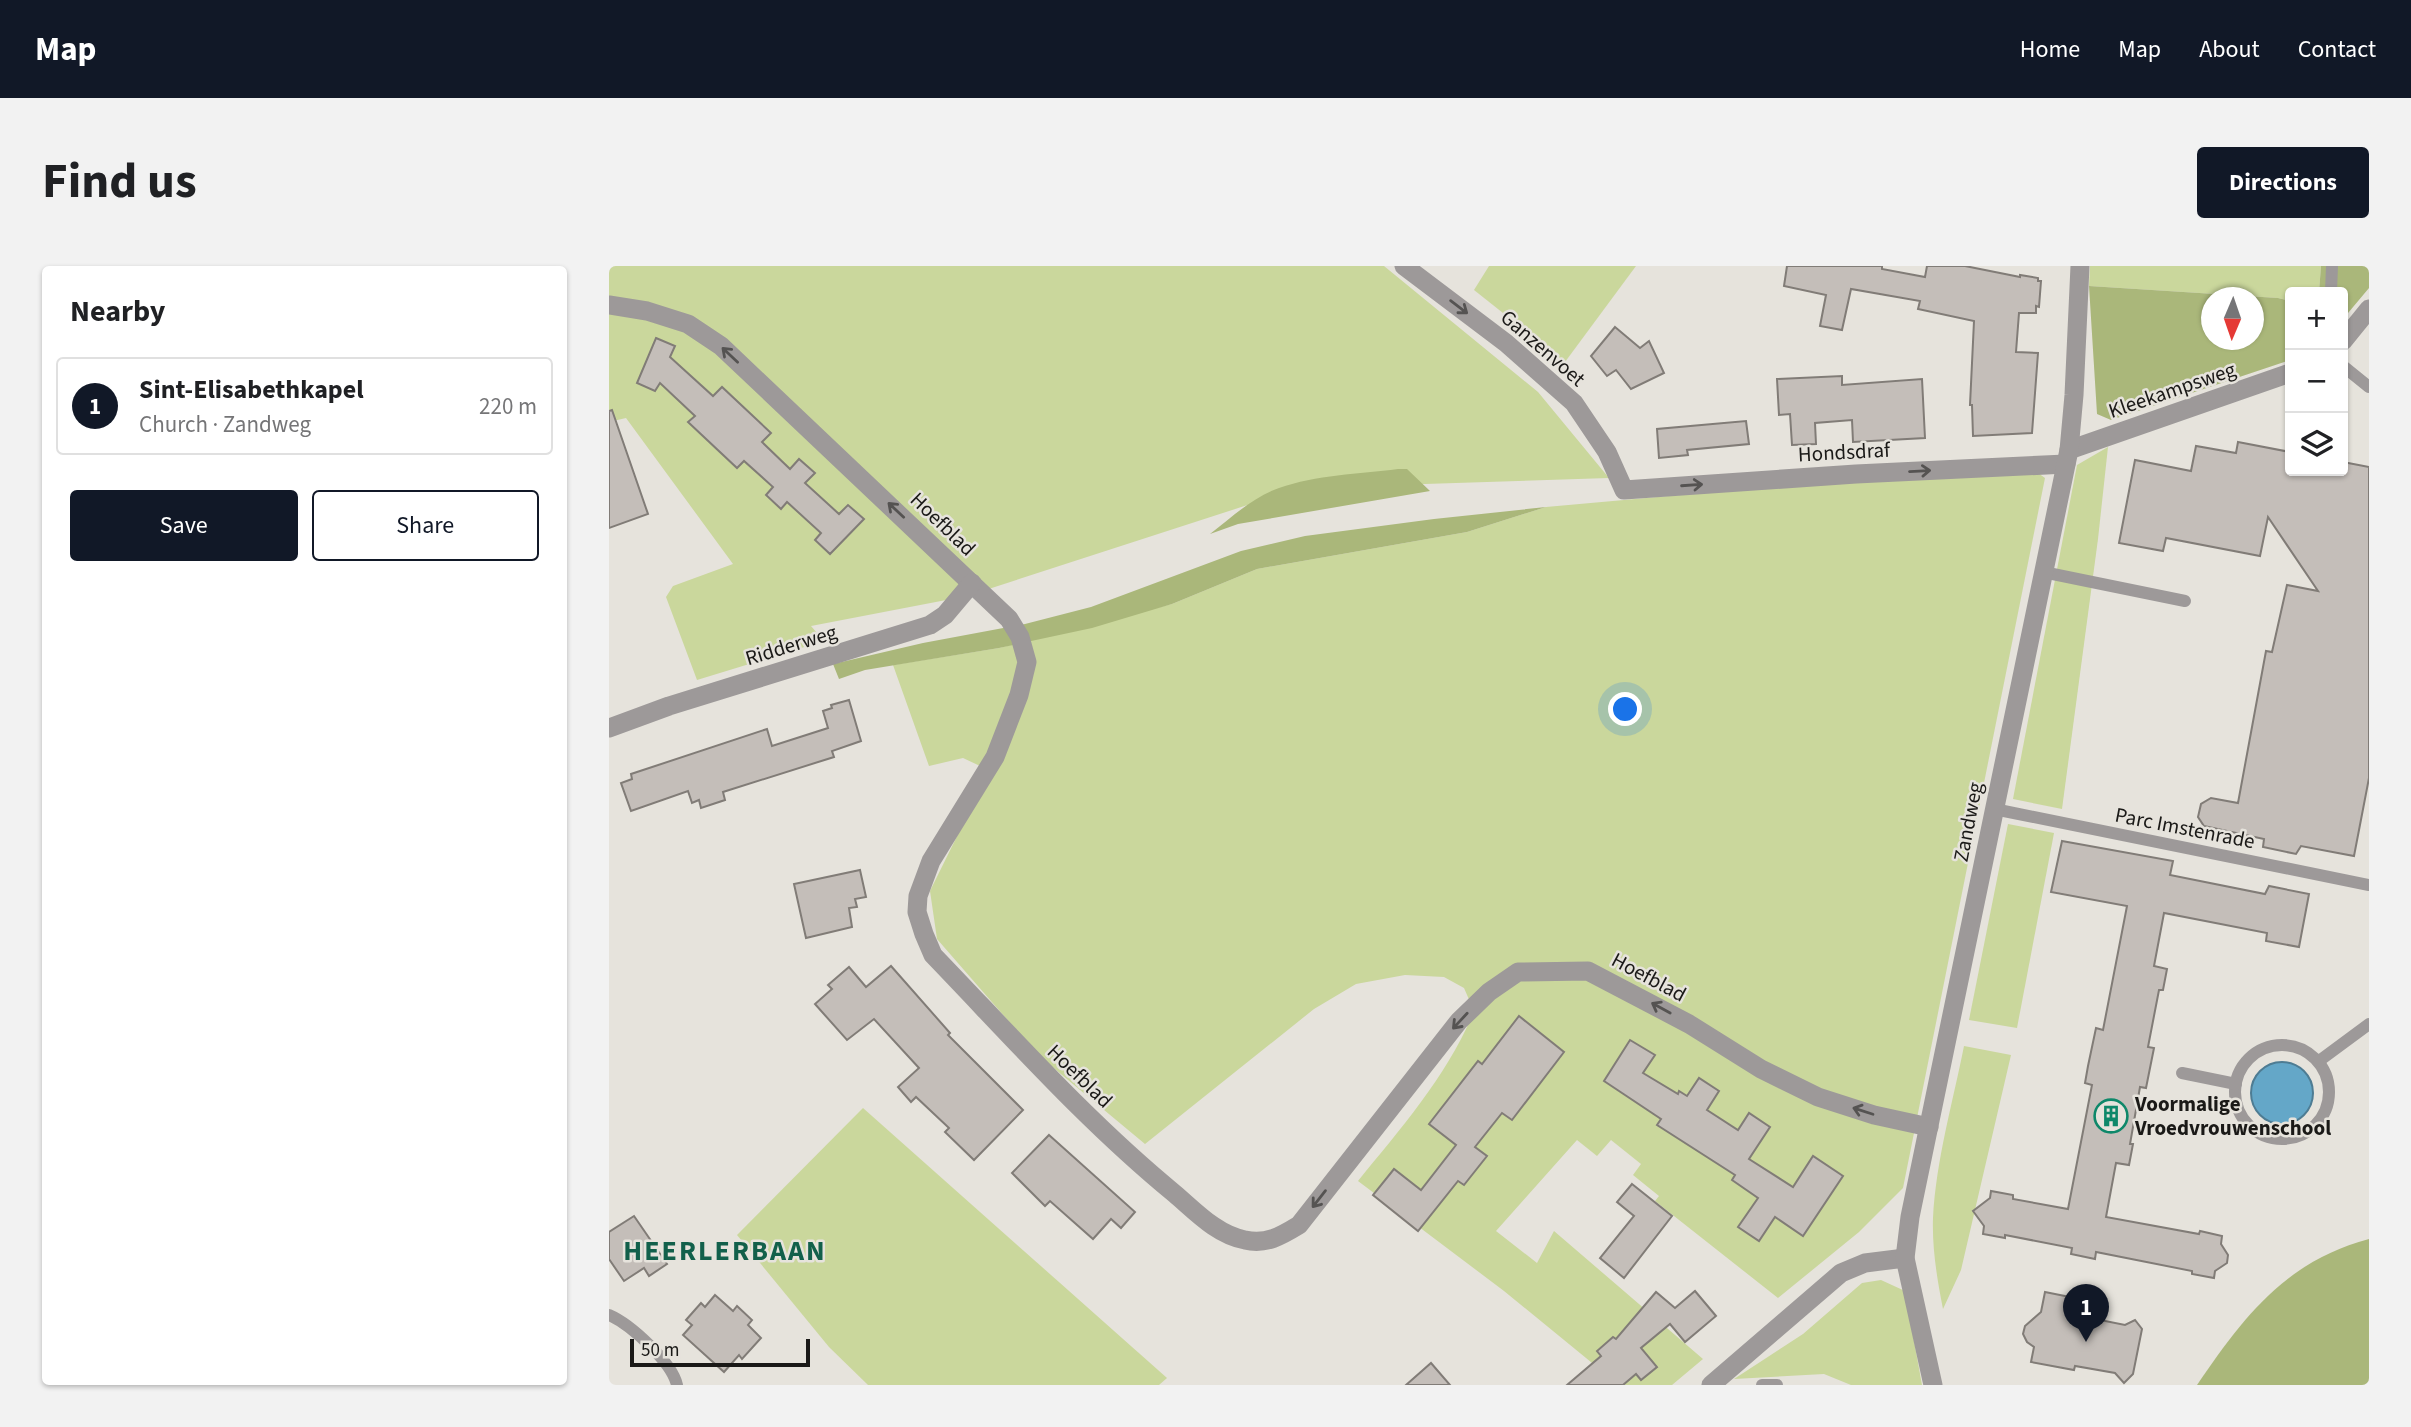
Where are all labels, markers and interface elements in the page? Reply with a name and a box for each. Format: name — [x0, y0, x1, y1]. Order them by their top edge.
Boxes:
text: Map — [35, 26, 96, 73]
text: Home — [2020, 32, 2080, 67]
text: Map — [2118, 32, 2161, 67]
text: About — [2199, 32, 2260, 67]
text: Contact — [2298, 32, 2376, 67]
text: Find us — [42, 147, 197, 217]
button: Directions — [2197, 147, 2369, 218]
north arrow — [2201, 287, 2264, 350]
map controls — [2285, 287, 2348, 476]
button: + — [2285, 287, 2348, 350]
text: Nearby — [70, 290, 165, 333]
one-way arrow — [1449, 299, 1468, 314]
street label: Ganzenvoet — [1494, 303, 1592, 393]
one-way arrow — [722, 346, 739, 363]
button: − — [2285, 350, 2348, 413]
street label: Kleekampsweg — [2104, 354, 2240, 426]
text: Sint-Elisabethkapel — [139, 371, 364, 408]
text: 1 — [89, 390, 101, 423]
text: 220 m — [479, 390, 537, 423]
text: Church · Zandweg — [139, 408, 311, 441]
button: layers — [2285, 413, 2348, 476]
street label: Hondsdraf — [1797, 435, 1892, 469]
one-way arrow — [1908, 464, 1931, 477]
one-way arrow — [1681, 478, 1703, 491]
street label: Hoefblad — [904, 485, 982, 563]
button: Save — [70, 490, 298, 561]
button: Share — [312, 490, 539, 561]
one-way arrow — [888, 502, 905, 519]
street label: Ridderweg — [742, 617, 841, 673]
your location — [1608, 692, 1642, 726]
street label: Zandweg — [1946, 779, 1990, 864]
street label: Parc Imstenrade — [2112, 800, 2258, 856]
street label: Hoefblad — [1606, 945, 1692, 1009]
one-way arrow — [1651, 1001, 1671, 1015]
one-way arrow — [1452, 1012, 1469, 1029]
street label: Hoefblad — [1041, 1037, 1119, 1115]
place label: Voormalige Vroedvrouwenschool — [2134, 1089, 2331, 1143]
building icon: Voormalige Vroedvrouwenschool — [2092, 1097, 2130, 1135]
one-way arrow — [1852, 1104, 1874, 1116]
one-way arrow — [1311, 1189, 1326, 1207]
district label: HEERLERBAAN — [623, 1231, 827, 1271]
pin: 1 — [2063, 1284, 2109, 1342]
scale bar — [630, 1336, 810, 1368]
text: 50 m — [641, 1337, 679, 1364]

